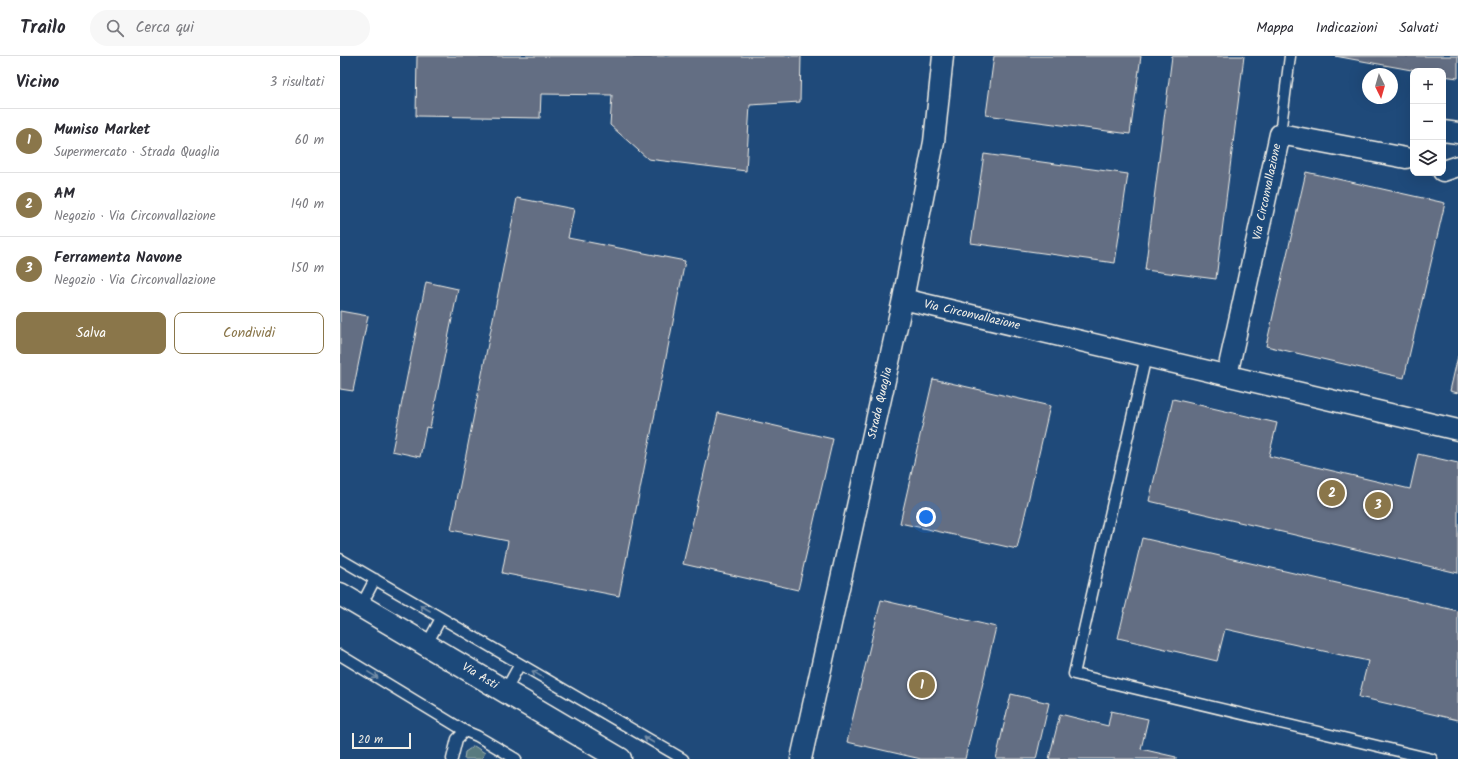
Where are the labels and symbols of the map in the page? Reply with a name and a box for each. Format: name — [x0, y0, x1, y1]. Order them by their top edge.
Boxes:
north arrow — [1362, 68, 1398, 104]
street label: Via Circonvallazione — [1247, 141, 1287, 242]
street label: Via Circonvallazione — [922, 295, 1023, 335]
street label: Strada Quaglia — [863, 365, 898, 441]
pin: 2 — [1319, 478, 1345, 508]
pin: 3 — [1365, 490, 1391, 520]
your location — [916, 507, 936, 527]
one-way arrow — [419, 604, 431, 612]
street label: Via Asti — [458, 658, 503, 695]
one-way arrow — [531, 670, 543, 678]
pin: 1 — [909, 670, 935, 700]
one-way arrow — [367, 671, 378, 679]
scale bar — [352, 731, 411, 750]
one-way arrow — [643, 736, 655, 744]

